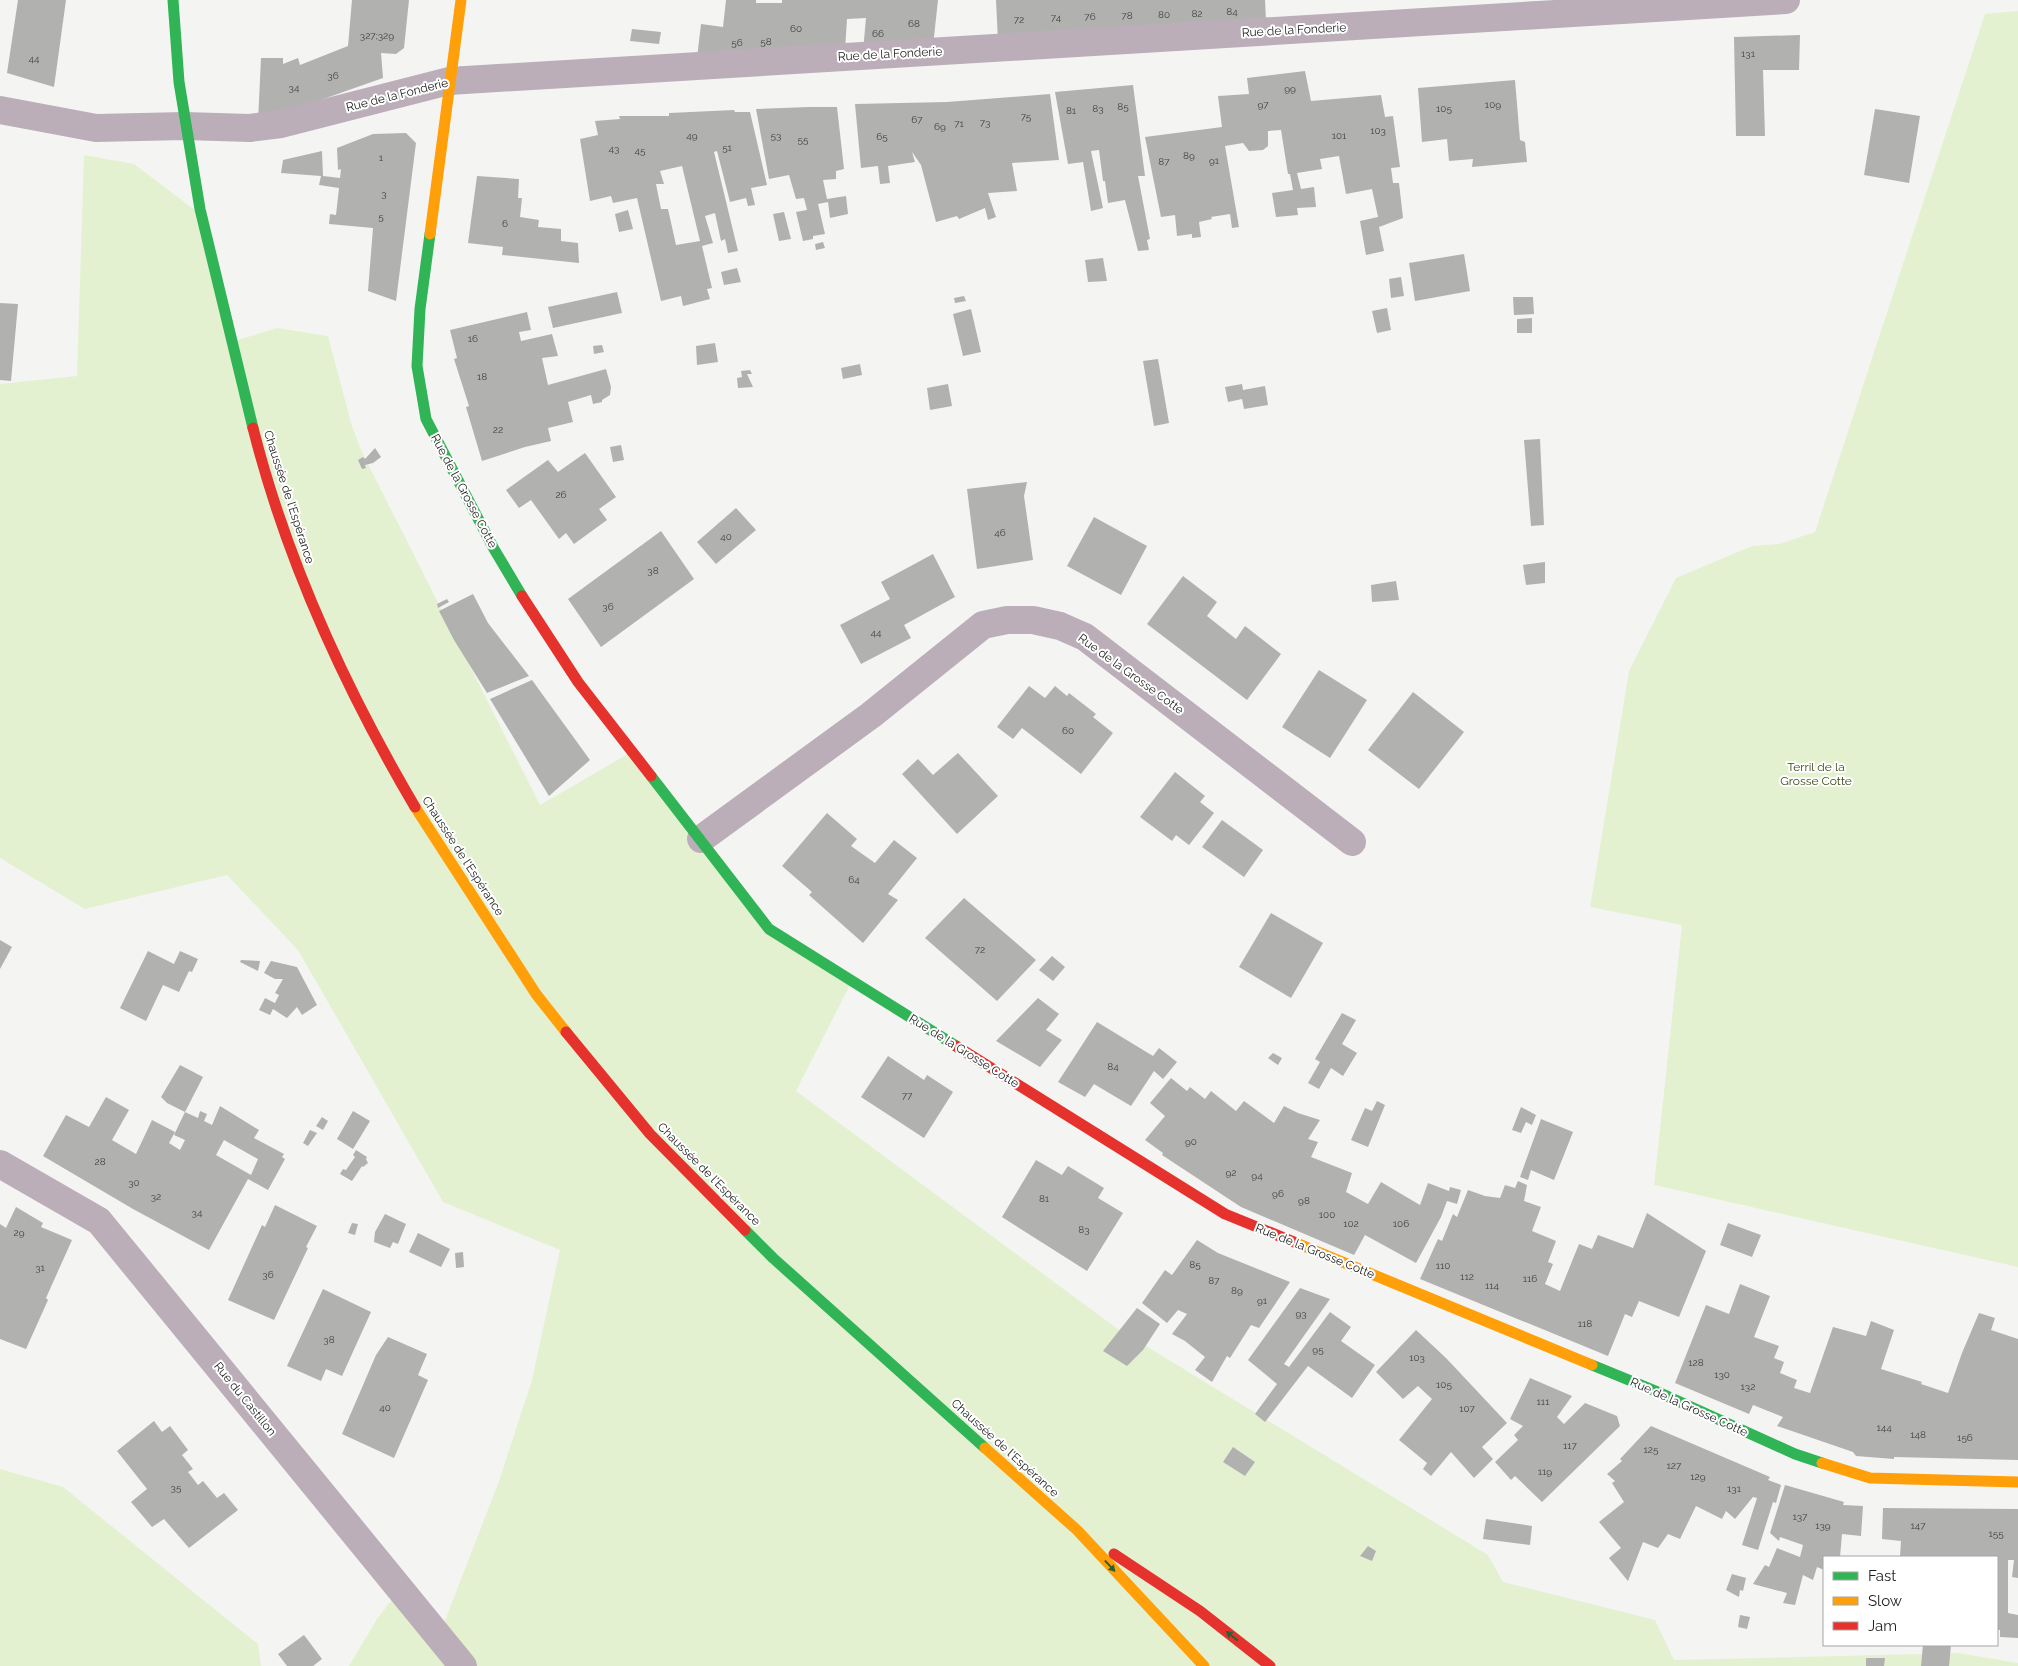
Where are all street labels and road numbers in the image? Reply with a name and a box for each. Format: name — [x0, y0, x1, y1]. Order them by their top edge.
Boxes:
street label: Rue de la Fonderie — [1241, 20, 1347, 40]
street label: Rue de la Fonderie — [837, 44, 943, 64]
street label: Rue de la Fonderie — [345, 76, 449, 114]
street label: Chaussée de l'Espérance — [261, 429, 317, 565]
street label: Rue de la Grosse Cotte — [428, 432, 500, 550]
street label: Rue de la Grosse Cotte — [1075, 631, 1187, 717]
street label: Chaussée de l'Espérance — [419, 794, 507, 918]
street label: Rue de la Grosse Cotte — [906, 1011, 1022, 1091]
street label: Chaussée de l'Espérance — [655, 1120, 763, 1228]
street label: Rue de la Grosse Cotte — [1253, 1221, 1377, 1281]
street label: Rue du Castillon — [211, 1359, 279, 1439]
street label: Rue de la Grosse Cotte — [1628, 1375, 1750, 1439]
street label: Chaussée de l'Espérance — [948, 1396, 1062, 1500]

